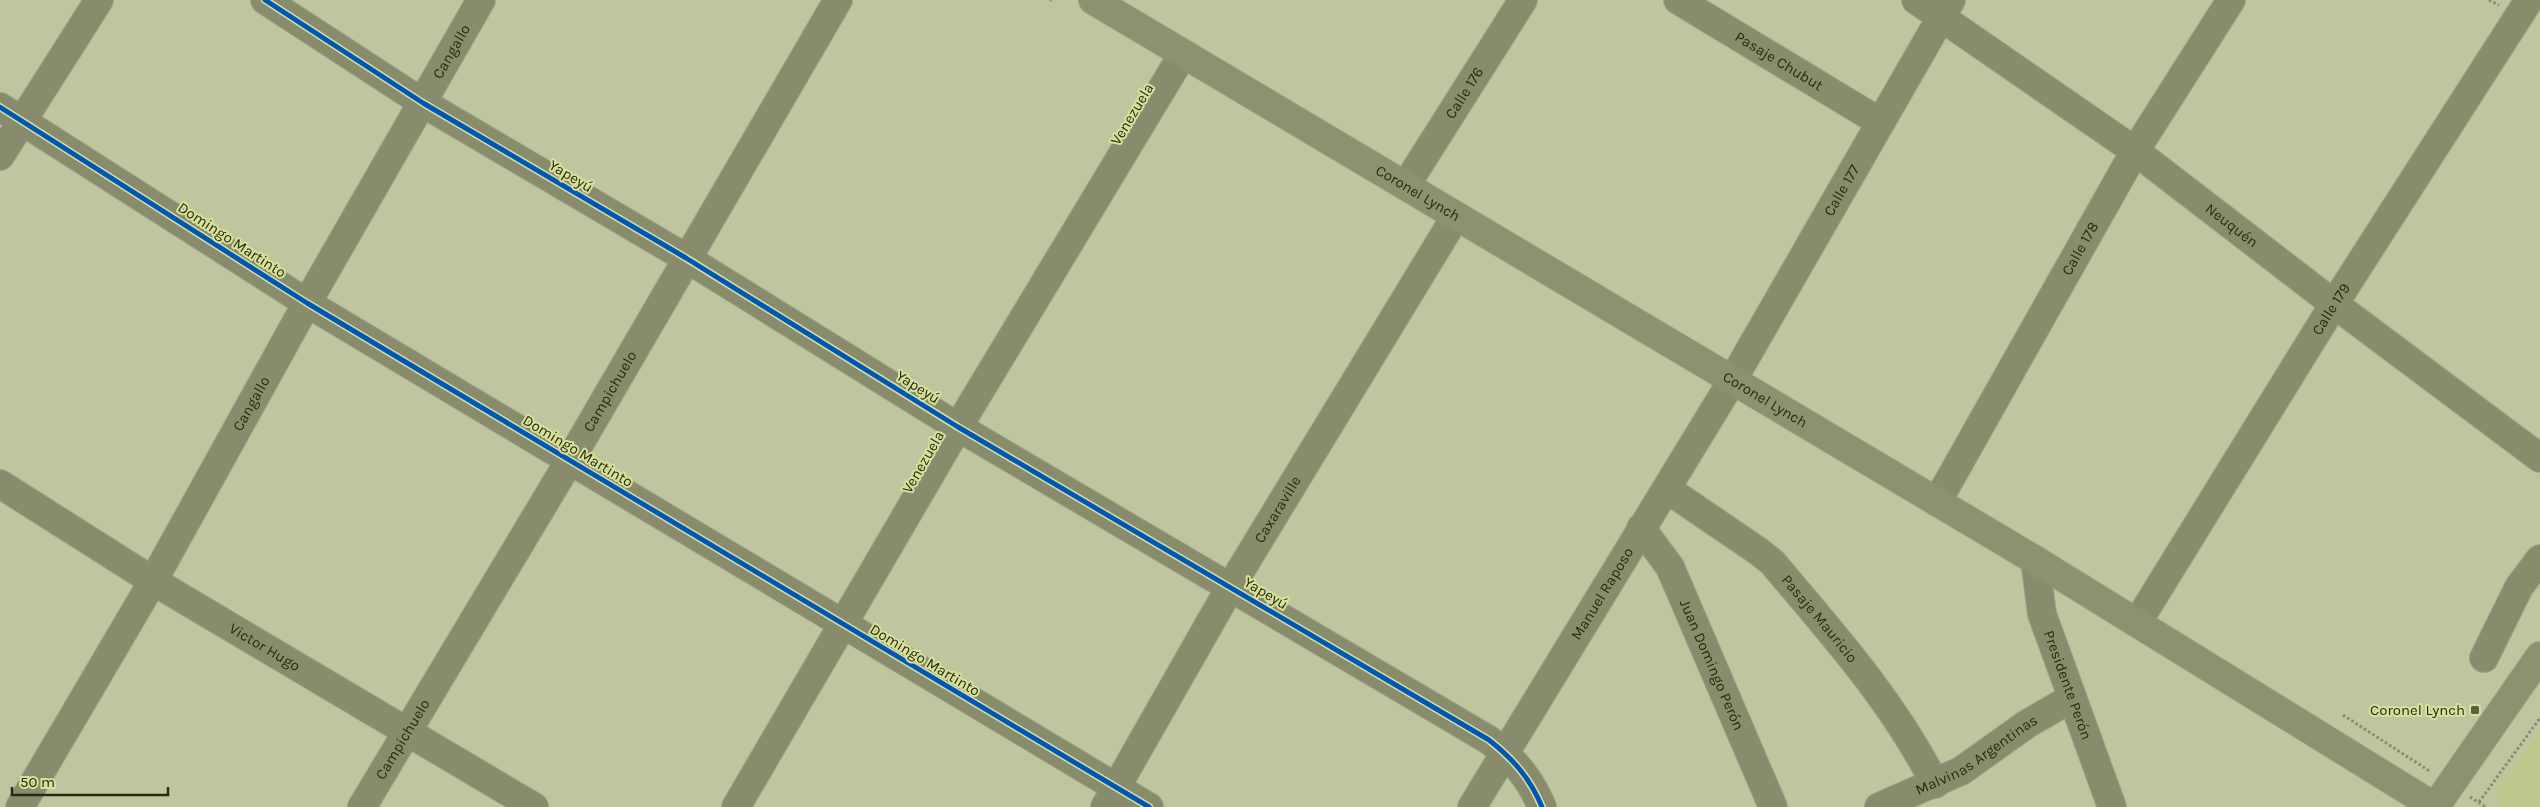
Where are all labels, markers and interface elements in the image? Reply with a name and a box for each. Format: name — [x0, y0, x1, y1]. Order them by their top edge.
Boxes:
street label: Cangallo — [429, 21, 474, 82]
street label: Pasaje Chubut — [1732, 28, 1827, 95]
street label: Calle 176 — [1441, 64, 1487, 122]
street label: Venezuela — [1107, 80, 1157, 148]
street label: Yapeyú — [546, 156, 596, 196]
street label: Coronel Lynch — [1372, 161, 1463, 225]
street label: Calle 177 — [1820, 161, 1863, 219]
street label: Domingo Martinto — [175, 198, 289, 282]
street label: Neuquén — [2202, 199, 2262, 251]
street label: Calle 178 — [2058, 219, 2102, 278]
street label: Calle 179 — [2308, 280, 2354, 338]
street label: Campichuelo — [579, 348, 641, 435]
street label: Yapeyú — [893, 367, 943, 407]
street label: Coronel Lynch — [1720, 368, 1811, 432]
street label: Cangallo — [229, 373, 274, 434]
street label: Domingo Martinto — [520, 411, 636, 491]
street label: Venezuela — [898, 428, 948, 496]
street label: Caxaraville — [1250, 473, 1305, 546]
street label: Manuel Raposo — [1567, 544, 1637, 643]
street label: Pasaje Mauricio — [1778, 571, 1861, 666]
street label: Yapeyú — [1241, 573, 1291, 613]
street label: Juan Domingo Perón — [1676, 597, 1748, 733]
street label: Victor Hugo — [226, 619, 303, 675]
street label: Domingo Martinto — [867, 620, 983, 700]
street label: Presidente Perón — [2040, 628, 2096, 742]
street label: Campichuelo — [372, 696, 434, 783]
place label: Coronel Lynch — [2370, 701, 2465, 719]
marker: Coronel Lynch — [2469, 704, 2481, 716]
street label: Malvinas Argentinas — [1913, 711, 2041, 799]
scale bar — [12, 764, 169, 796]
text: 50 m — [20, 773, 55, 791]

